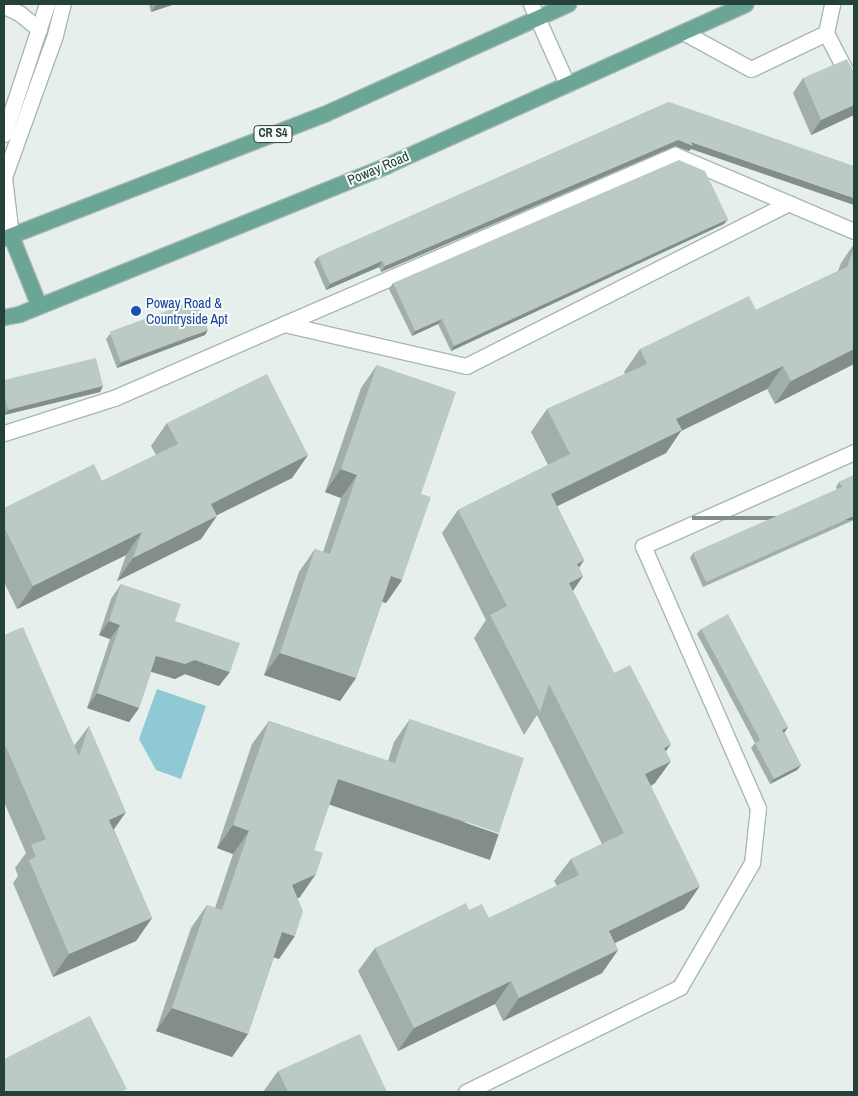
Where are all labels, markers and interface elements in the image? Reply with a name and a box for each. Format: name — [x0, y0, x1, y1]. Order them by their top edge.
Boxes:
road number: CR S4 — [253, 125, 293, 144]
street label: Poway Road — [345, 148, 411, 188]
place label: Poway Road & Countryside Apt — [146, 295, 228, 328]
marker: Poway Road & Countryside Apt — [130, 305, 142, 317]

